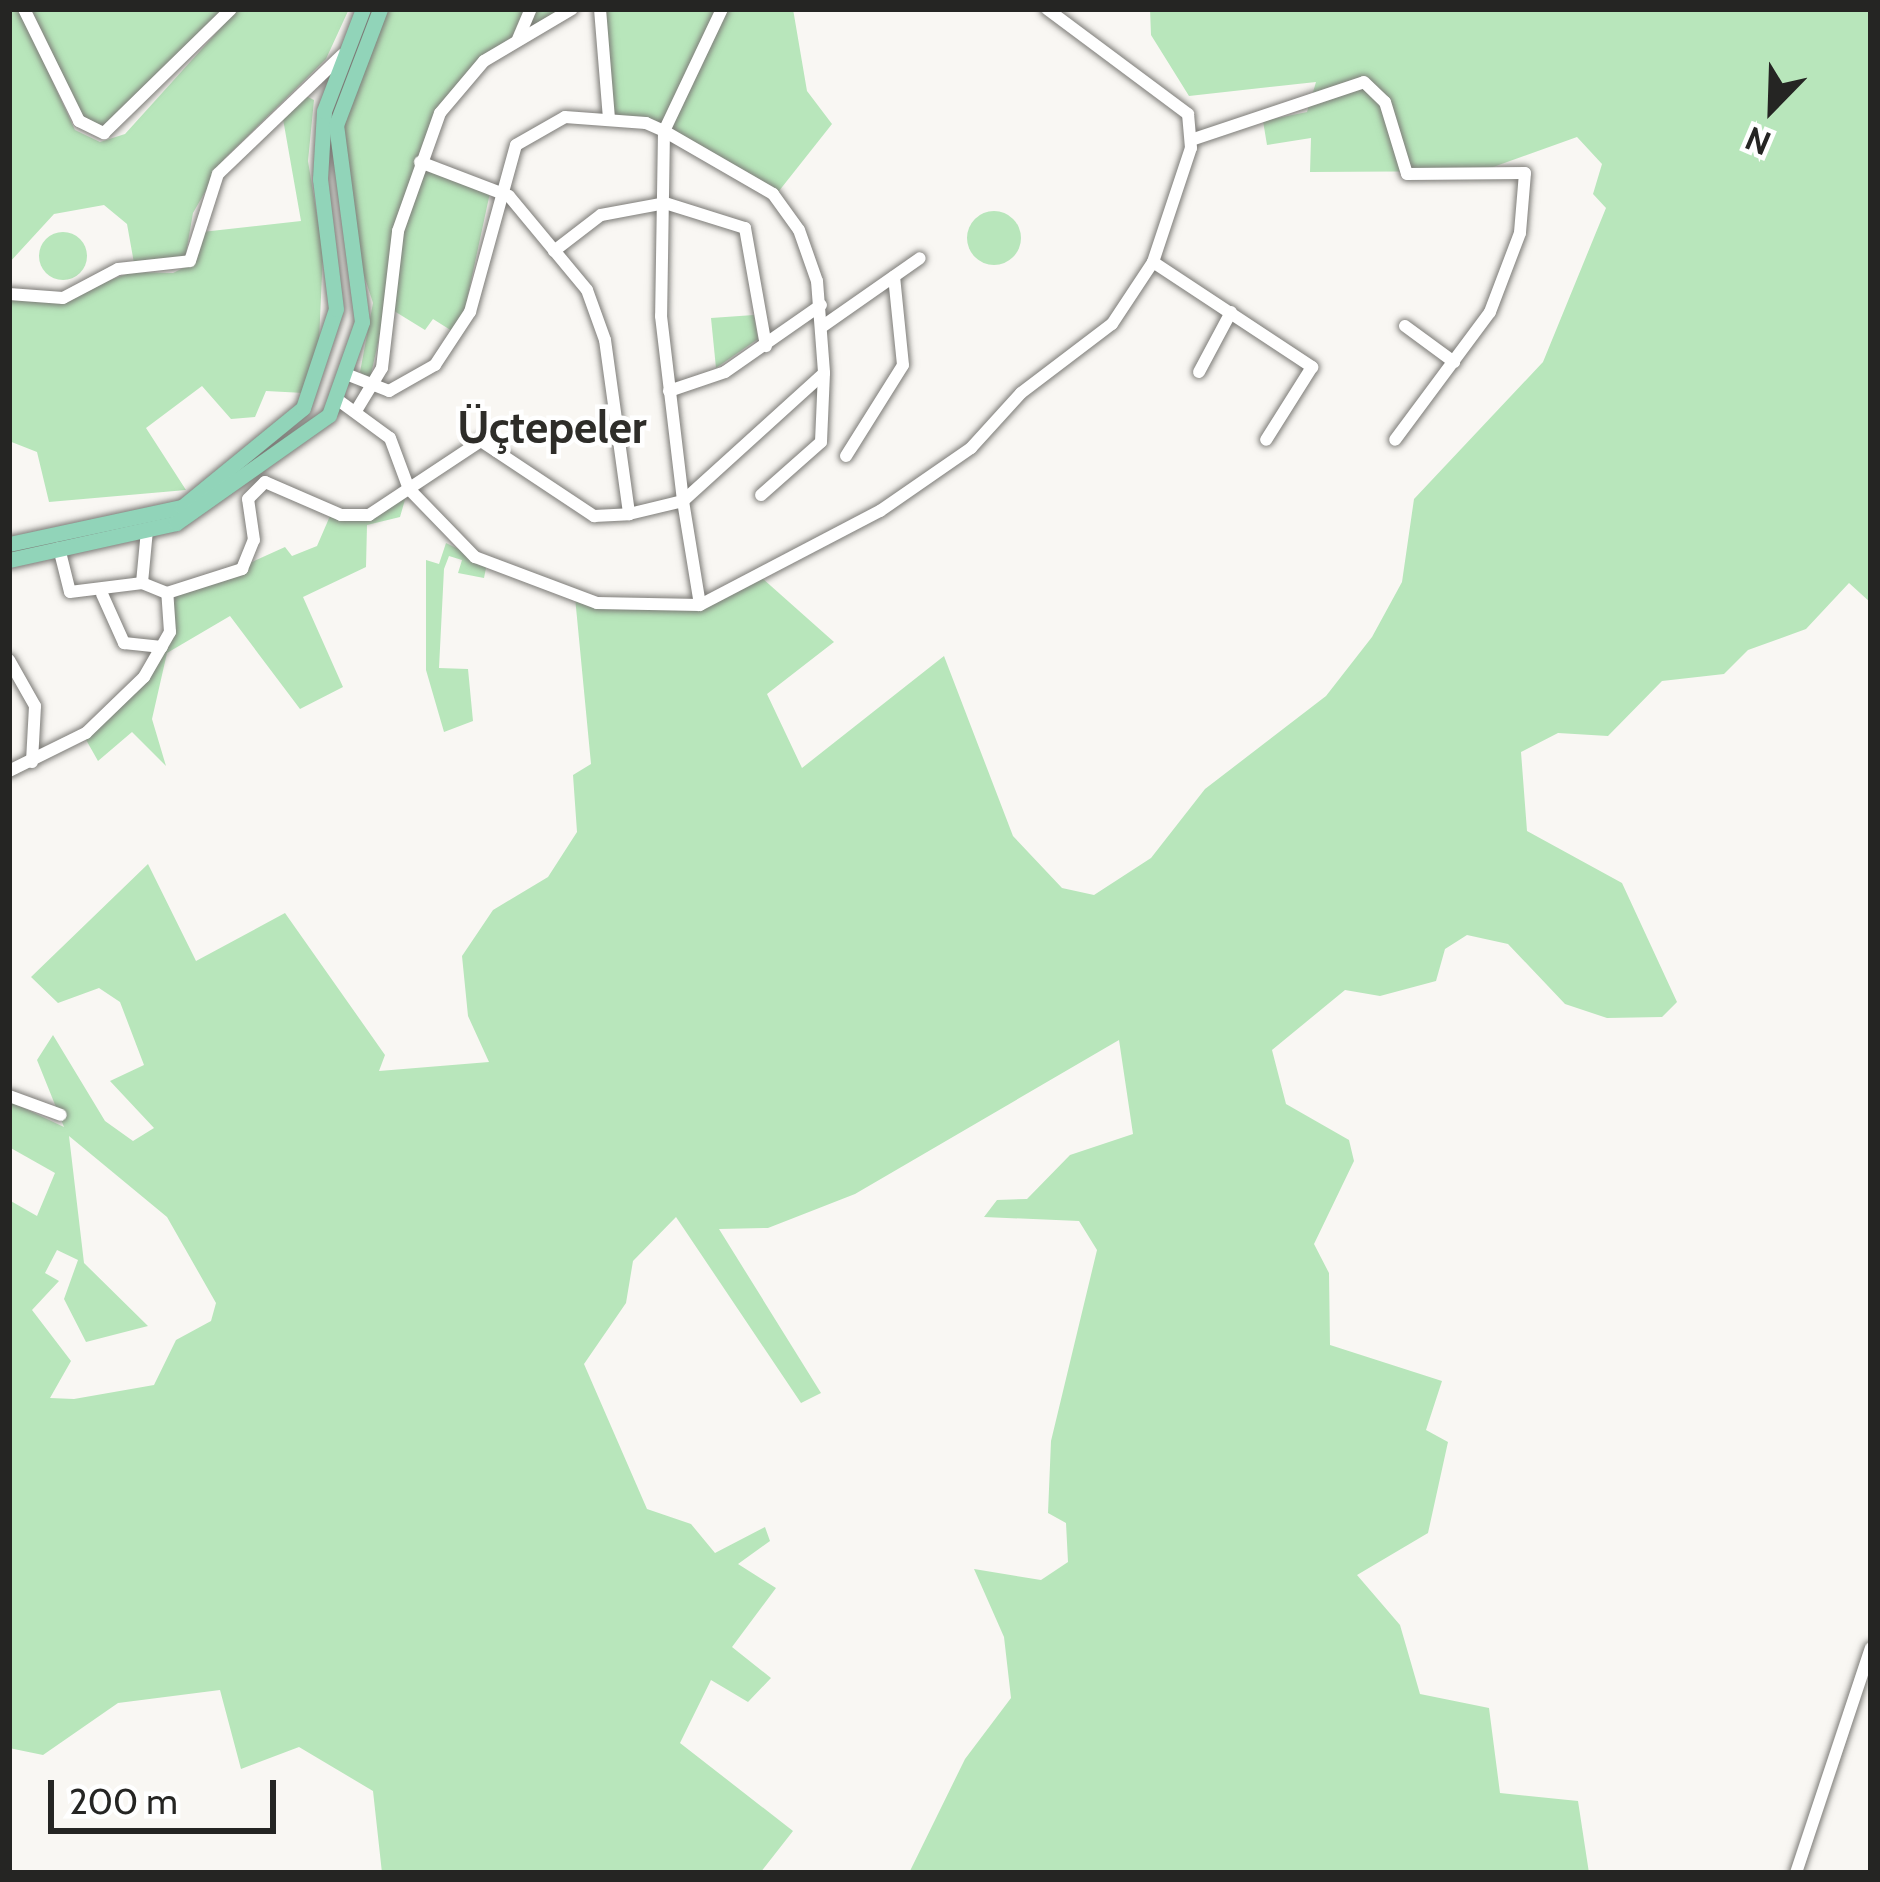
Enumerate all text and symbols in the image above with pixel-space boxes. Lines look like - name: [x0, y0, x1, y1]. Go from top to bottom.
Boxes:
- north arrow: [1712, 48, 1832, 168]
- text: N: [1739, 118, 1776, 164]
- district label: Üçtepeler: [457, 401, 647, 455]
- scale bar: [54, 1756, 282, 1830]
- text: 200 m: [69, 1779, 178, 1823]

